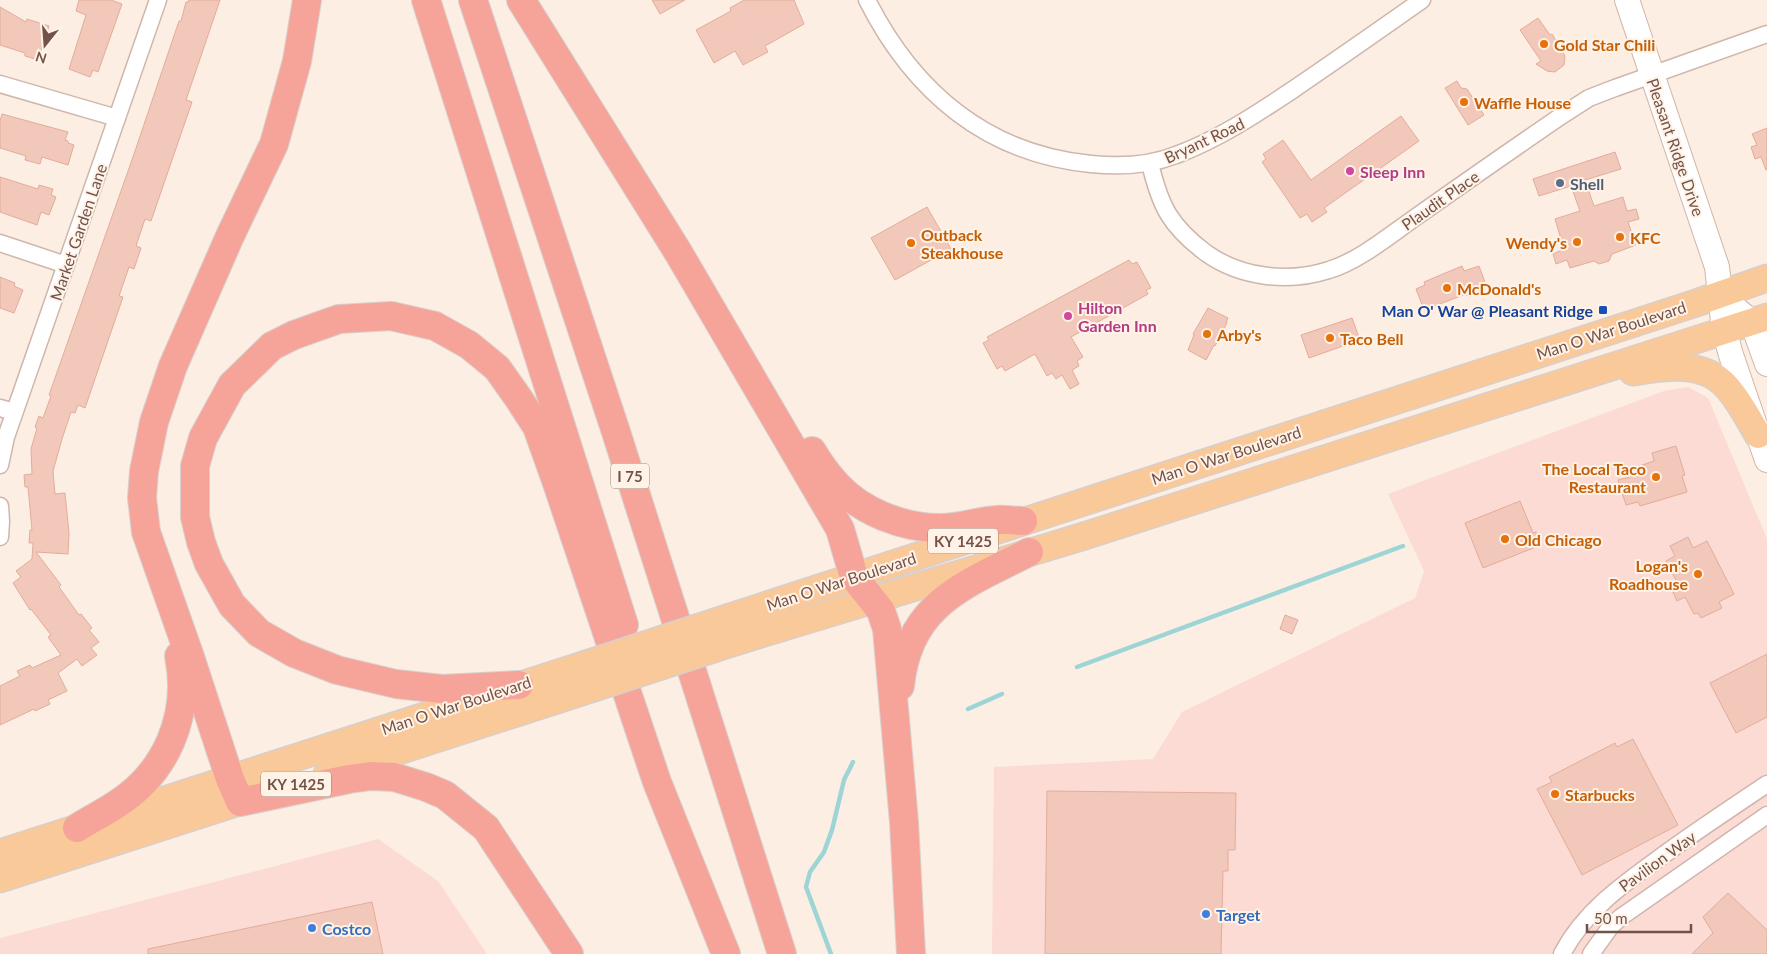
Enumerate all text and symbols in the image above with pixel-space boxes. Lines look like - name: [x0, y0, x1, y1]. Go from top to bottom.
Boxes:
- north arrow: [20, 20, 70, 70]
- place label: Gold Star Chili: [1554, 35, 1655, 54]
- marker: Gold Star Chili: [1538, 38, 1550, 50]
- text: N: [33, 48, 49, 68]
- street label: Pleasant Ridge Drive: [1643, 75, 1709, 219]
- place label: Waffle House: [1474, 93, 1572, 112]
- marker: Waffle House: [1458, 96, 1470, 108]
- street label: Bryant Road: [1161, 113, 1247, 167]
- street label: Market Garden Lane: [46, 161, 110, 303]
- place label: Sleep Inn: [1360, 162, 1425, 181]
- marker: Sleep Inn: [1344, 165, 1356, 177]
- street label: Plaudit Place: [1398, 166, 1482, 234]
- place label: Shell: [1570, 174, 1604, 193]
- marker: Shell: [1554, 177, 1566, 189]
- place label: Outback Steakhouse: [921, 225, 1004, 262]
- place label: KFC: [1630, 228, 1661, 247]
- marker: KFC: [1614, 231, 1626, 243]
- place label: Wendy's: [1506, 233, 1567, 252]
- marker: Wendy's: [1571, 236, 1583, 248]
- marker: Outback Steakhouse: [905, 237, 917, 249]
- place label: McDonald's: [1457, 279, 1541, 298]
- marker: McDonald's: [1441, 282, 1453, 294]
- street label: Man O War Boulevard: [1534, 297, 1688, 363]
- place label: Hilton Garden Inn: [1078, 298, 1157, 335]
- place label: Man O' War @ Pleasant Ridge: [1382, 301, 1593, 320]
- marker: Man O' War @ Pleasant Ridge: [1597, 304, 1609, 316]
- marker: Hilton Garden Inn: [1062, 310, 1074, 322]
- place label: Arby's: [1216, 325, 1262, 344]
- marker: Arby's: [1201, 328, 1213, 340]
- place label: Taco Bell: [1340, 329, 1404, 348]
- marker: Taco Bell: [1324, 332, 1336, 344]
- street label: Man O War Boulevard: [1149, 422, 1303, 488]
- place label: The Local Taco Restaurant: [1542, 459, 1646, 496]
- road number: I 75: [611, 464, 649, 488]
- marker: The Local Taco Restaurant: [1650, 471, 1662, 483]
- road number: KY 1425: [928, 528, 998, 554]
- place label: Old Chicago: [1515, 530, 1602, 549]
- marker: Old Chicago: [1499, 533, 1511, 545]
- street label: Man O War Boulevard: [764, 548, 918, 614]
- place label: Logan's Roadhouse: [1609, 556, 1688, 593]
- marker: Logan's Roadhouse: [1692, 568, 1704, 580]
- street label: Man O War Boulevard: [379, 672, 533, 738]
- road number: KY 1425: [261, 772, 331, 796]
- place label: Starbucks: [1565, 785, 1635, 804]
- marker: Starbucks: [1549, 788, 1561, 800]
- street label: Pavilion Way: [1615, 826, 1700, 895]
- scale bar: [1587, 902, 1691, 934]
- place label: Target: [1216, 905, 1261, 924]
- marker: Target: [1200, 908, 1212, 920]
- text: 50 m: [1594, 909, 1628, 927]
- place label: Costco: [322, 919, 371, 938]
- marker: Costco: [306, 922, 318, 934]

